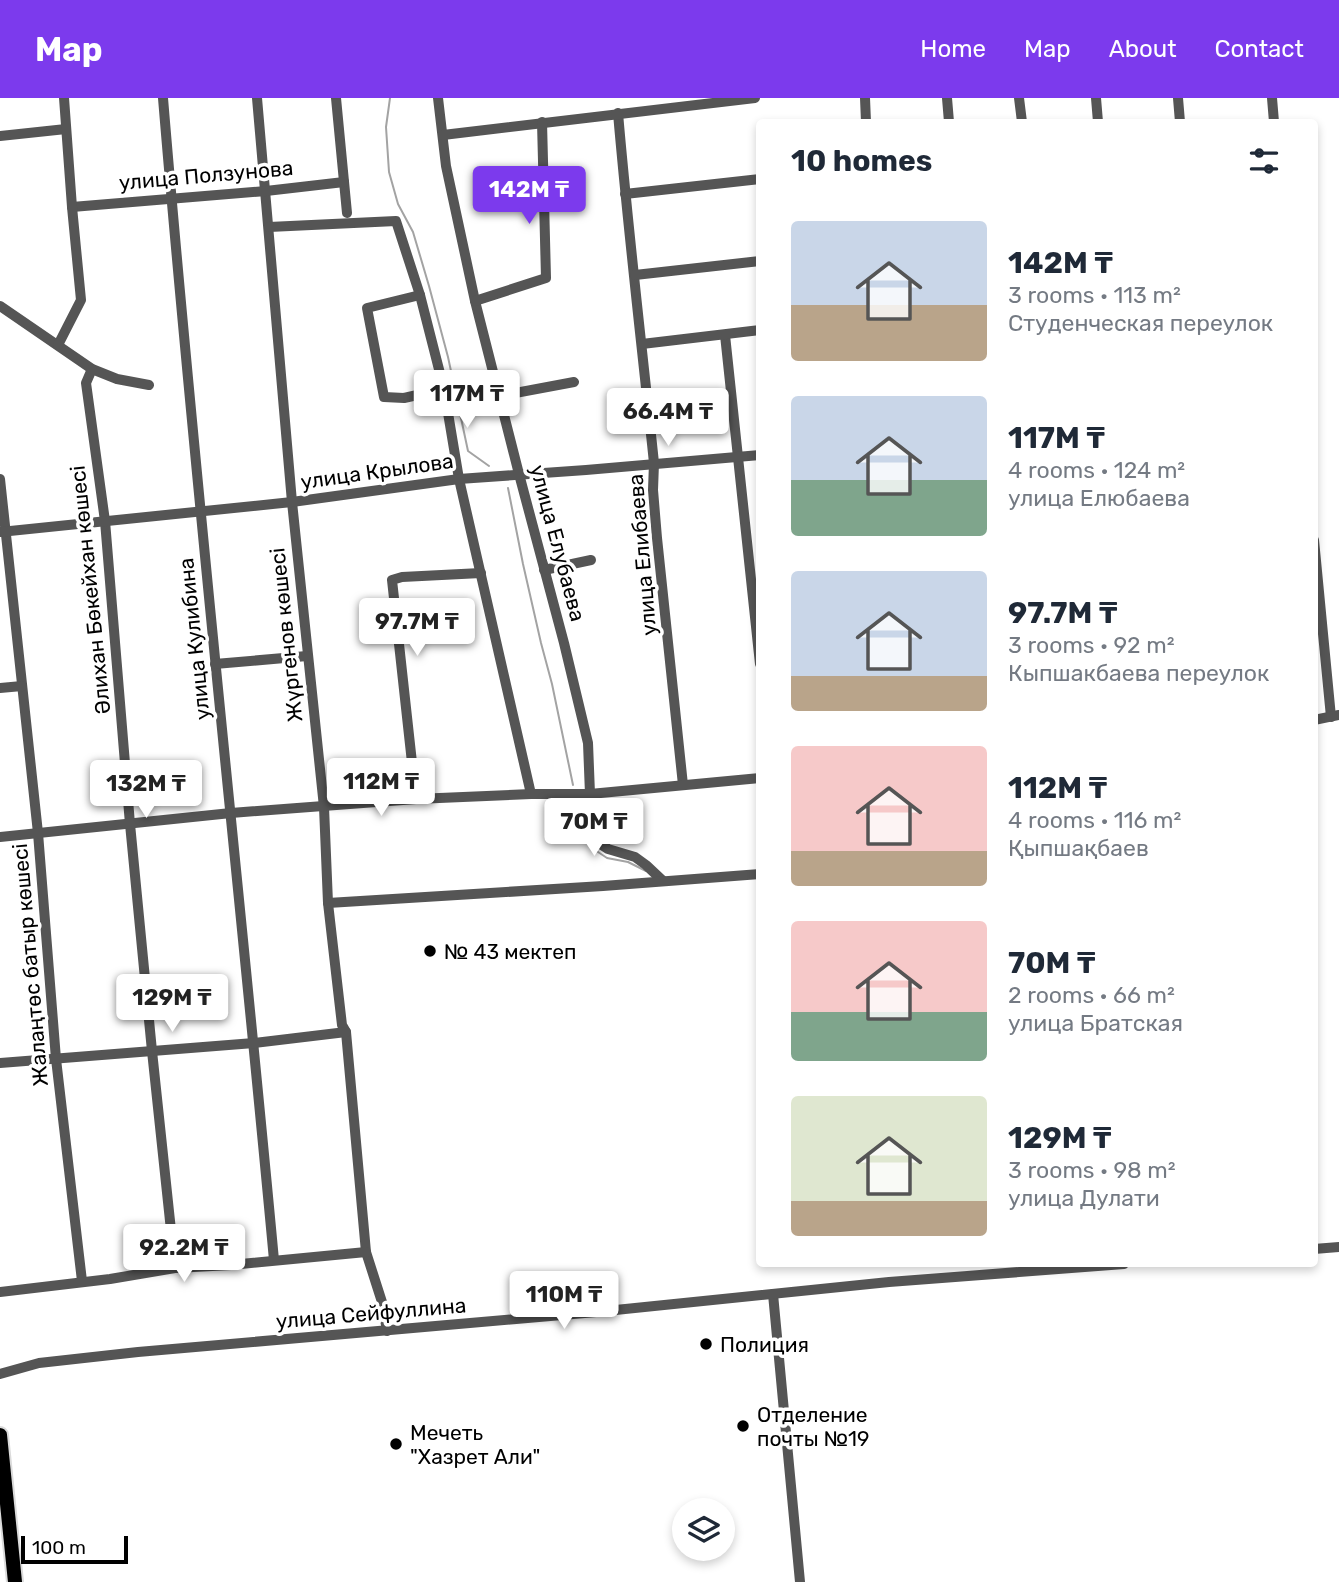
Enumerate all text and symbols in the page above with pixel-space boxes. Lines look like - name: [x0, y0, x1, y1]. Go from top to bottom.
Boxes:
- text: Map: [35, 30, 103, 69]
- text: Home: [920, 35, 986, 63]
- text: Map: [1024, 35, 1071, 63]
- text: About: [1109, 35, 1177, 63]
- text: Contact: [1215, 35, 1304, 63]
- icon: filters: [1245, 142, 1283, 180]
- text: 10 homes: [791, 143, 932, 179]
- street label: улица Ползунова: [118, 155, 294, 195]
- pin: 142M ₸: [472, 166, 586, 226]
- text: 142M ₸: [489, 175, 569, 203]
- text: 142M ₸: [1008, 245, 1113, 281]
- icon: home: [847, 249, 931, 333]
- text: 3 rooms · 113 m²: [1008, 281, 1181, 309]
- text: Студенческая переулок: [1008, 309, 1273, 337]
- pin: 117M ₸: [410, 370, 524, 430]
- text: 117M ₸: [430, 379, 504, 407]
- pin: 66.4M ₸: [603, 388, 733, 448]
- text: 66.4M ₸: [623, 397, 713, 425]
- text: 117M ₸: [1008, 420, 1105, 456]
- icon: home: [847, 424, 931, 508]
- street label: улица Крылова: [299, 448, 455, 494]
- text: 4 rooms · 124 m²: [1008, 456, 1185, 484]
- street label: улица Елубаева: [525, 462, 591, 624]
- street label: Әлихан Бөкейхан көшесі: [65, 464, 115, 716]
- street label: улица Елибаева: [622, 473, 662, 637]
- text: улица Елюбаева: [1008, 484, 1190, 512]
- street label: Жүргенов көшесі: [264, 547, 308, 723]
- street label: улица Кулибина: [173, 557, 215, 721]
- text: 97.7M ₸: [1008, 595, 1118, 631]
- pin: 97.7M ₸: [352, 598, 482, 658]
- icon: home: [847, 599, 931, 683]
- text: 97.7M ₸: [375, 607, 459, 635]
- text: 3 rooms · 92 m²: [1008, 631, 1174, 659]
- text: Кыпшакбаева переулок: [1008, 659, 1269, 687]
- pin: 112M ₸: [324, 758, 438, 818]
- pin: 132M ₸: [89, 760, 203, 820]
- text: 112M ₸: [343, 767, 419, 795]
- text: 132M ₸: [106, 769, 186, 797]
- text: 112M ₸: [1008, 770, 1107, 806]
- icon: home: [847, 774, 931, 858]
- pin: 70M ₸: [545, 798, 643, 858]
- text: 4 rooms · 116 m²: [1008, 806, 1181, 834]
- text: 70M ₸: [560, 807, 628, 835]
- text: Қыпшақбаев: [1008, 834, 1149, 862]
- street label: Жалаңтөс батыр көшесі: [7, 842, 53, 1088]
- place label: № 43 мектеп: [444, 939, 577, 964]
- marker: № 43 мектеп: [422, 943, 438, 959]
- text: 70M ₸: [1008, 945, 1096, 981]
- icon: home: [847, 949, 931, 1033]
- pin: 129M ₸: [115, 974, 229, 1034]
- text: 2 rooms · 66 m²: [1008, 981, 1175, 1009]
- text: 129M ₸: [132, 983, 212, 1011]
- text: улица Братская: [1008, 1009, 1183, 1037]
- text: 129M ₸: [1008, 1120, 1112, 1156]
- icon: home: [847, 1124, 931, 1208]
- text: 3 rooms · 98 m²: [1008, 1156, 1176, 1184]
- text: улица Дулати: [1008, 1184, 1160, 1212]
- pin: 92.2M ₸: [119, 1224, 249, 1284]
- text: 92.2M ₸: [139, 1233, 229, 1261]
- pin: 110M ₸: [507, 1272, 621, 1331]
- text: 110M ₸: [526, 1280, 602, 1308]
- street label: улица Сейфуллина: [275, 1292, 467, 1334]
- place label: Полиция: [720, 1332, 809, 1357]
- marker: Полиция: [698, 1336, 714, 1352]
- place label: Отделение почты №19: [757, 1402, 870, 1451]
- marker: Отделение почты №19: [735, 1418, 751, 1434]
- place label: Мечеть "Хазрет Али": [410, 1420, 540, 1469]
- marker: Мечеть "Хазрет Али": [388, 1436, 404, 1452]
- map controls: [672, 1498, 735, 1561]
- button: layers: [672, 1498, 735, 1561]
- scale bar: [21, 1533, 128, 1565]
- text: 100 m: [32, 1536, 86, 1559]

